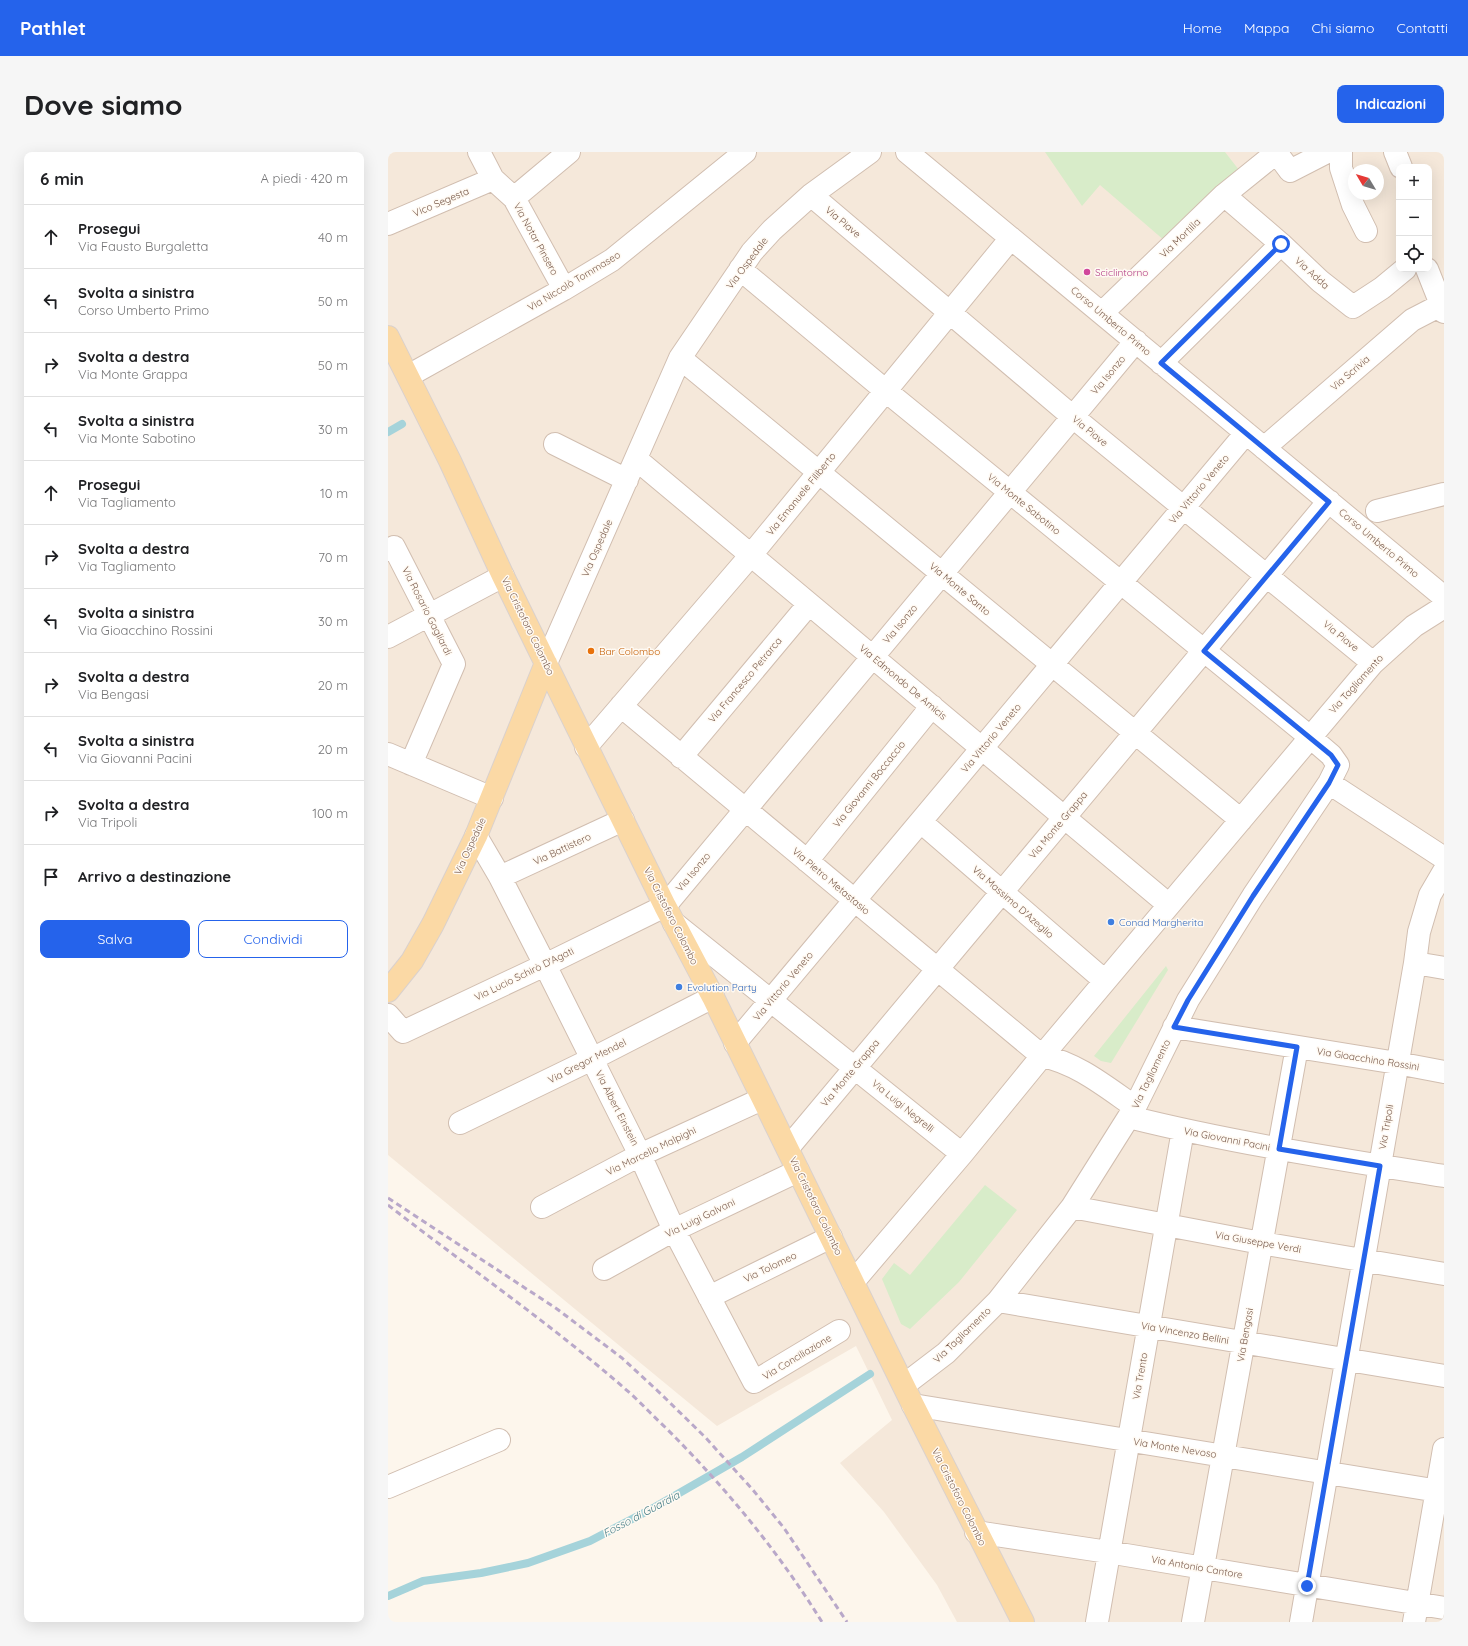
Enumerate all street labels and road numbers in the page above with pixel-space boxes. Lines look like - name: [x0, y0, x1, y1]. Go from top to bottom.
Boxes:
- street label: Vico Segesta: [411, 184, 471, 220]
- street label: Via Notar Pinsero: [511, 201, 561, 277]
- street label: Via Piave: [823, 203, 864, 241]
- street label: Via Mortilla: [1157, 215, 1203, 261]
- street label: Via Ospedale: [723, 234, 771, 292]
- street label: Via Niccolò Tommaseo: [525, 248, 623, 314]
- street label: Via Adda: [1292, 254, 1332, 292]
- street label: Corso Umberto Primo: [1068, 284, 1154, 358]
- street label: Via Scrivia: [1328, 352, 1372, 394]
- street label: Via Isonzo: [1088, 353, 1128, 397]
- street label: Via Piave: [1069, 413, 1111, 450]
- street label: Via Emanuele Filiberto: [763, 450, 839, 538]
- street label: Via Vittorio Veneto: [1166, 452, 1232, 526]
- street label: Via Monte Sabotino: [985, 470, 1063, 538]
- street label: Corso Umberto Primo: [1336, 506, 1422, 580]
- street label: Via Ospedale: [579, 517, 616, 579]
- street label: Via Monte Santo: [927, 560, 993, 618]
- street label: Via Rosario Gagliardi: [399, 565, 455, 657]
- street label: Via Cristoforo Colombo: [499, 575, 557, 677]
- street label: Via Isonzo: [880, 602, 920, 646]
- street label: Via Piave: [1320, 618, 1362, 655]
- street label: Via Francesco Petrarca: [705, 635, 785, 725]
- street label: Via Edmondo De Amicis: [857, 642, 950, 723]
- street label: Via Tagliamento: [1326, 652, 1386, 716]
- street label: Via Vittorio Veneto: [958, 701, 1024, 775]
- street label: Via Giovanni Boccaccio: [830, 738, 908, 830]
- street label: Via Monte Grappa: [1026, 789, 1090, 861]
- street label: Via Ospedale: [451, 815, 489, 877]
- street label: Via Battistero: [531, 830, 593, 868]
- street label: Via Pietro Metastasio: [789, 845, 873, 917]
- street label: Via Isonzo: [673, 850, 713, 894]
- street label: Via Massimo D'Azeglio: [970, 863, 1056, 941]
- street label: Via Cristoforo Colombo: [641, 865, 701, 967]
- street label: Via Lucio Schirò D'Agati: [472, 944, 576, 1004]
- street label: Via Vittorio Veneto: [750, 949, 816, 1023]
- street label: Via Gregor Mendel: [546, 1036, 628, 1086]
- street label: Via Monte Grappa: [818, 1037, 882, 1109]
- street label: Via Tagliamento: [1129, 1037, 1173, 1111]
- street label: Via Gioacchino Rossini: [1316, 1044, 1420, 1074]
- street label: Via Albert Einstein: [592, 1068, 642, 1148]
- street label: Via Luigi Negrelli: [869, 1077, 937, 1135]
- street label: Via Tripoli: [1376, 1103, 1396, 1151]
- street label: Via Marcello Malpighi: [604, 1124, 698, 1178]
- street label: Via Giovanni Pacini: [1183, 1124, 1271, 1154]
- street label: Via Cristoforo Colombo: [787, 1155, 845, 1257]
- street label: Via Luigi Galvani: [663, 1195, 737, 1241]
- street label: Via Giuseppe Verdi: [1214, 1228, 1302, 1256]
- street label: Via Tolomeo: [741, 1249, 799, 1285]
- street label: Via Tagliamento: [930, 1304, 994, 1366]
- street label: Via Bengasi: [1234, 1307, 1256, 1363]
- street label: Via Vincenzo Bellini: [1140, 1319, 1230, 1347]
- street label: Via Conciliazione: [760, 1331, 834, 1383]
- street label: Via Trento: [1129, 1351, 1151, 1401]
- street label: Via Monte Nevoso: [1132, 1435, 1218, 1461]
- street label: Via Cristoforo Colombo: [929, 1446, 989, 1548]
- street label: Via Antonio Cantore: [1150, 1553, 1244, 1582]

